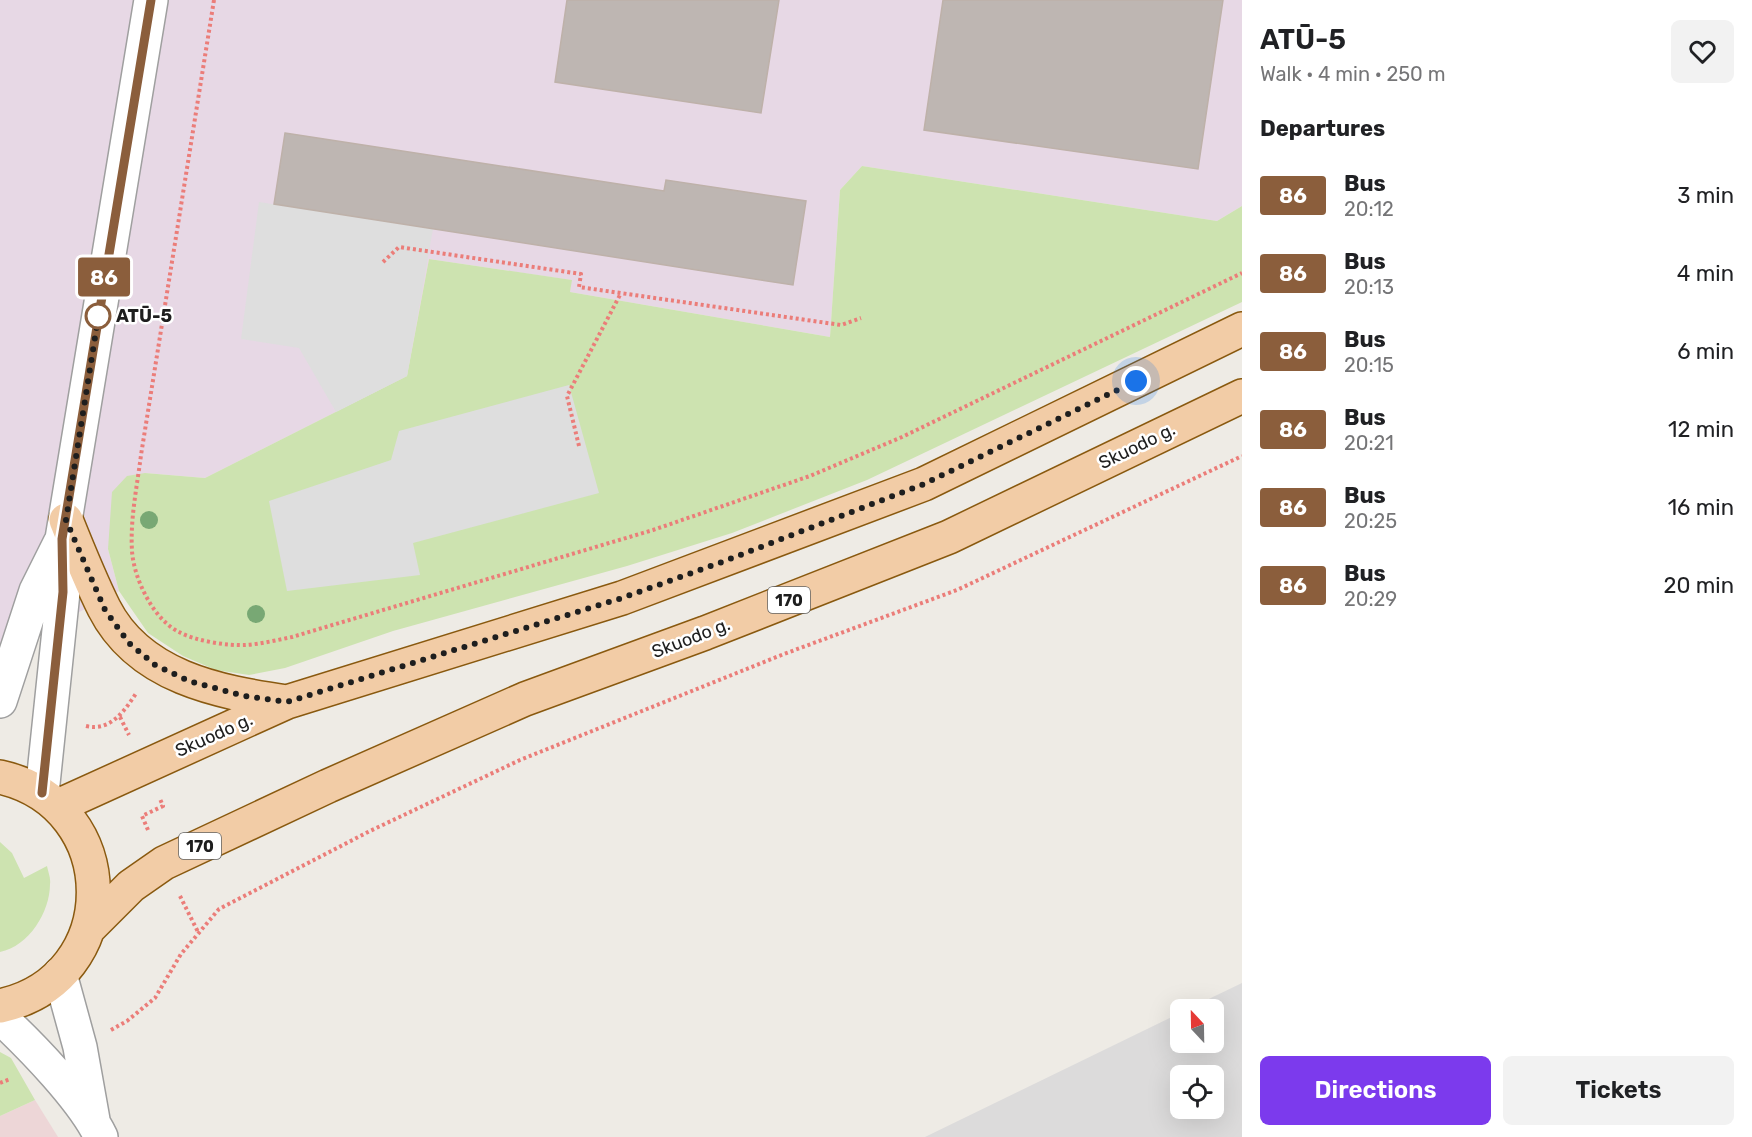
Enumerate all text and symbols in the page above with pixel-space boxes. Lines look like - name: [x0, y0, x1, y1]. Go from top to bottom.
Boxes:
- button: heart: [1671, 20, 1734, 83]
- text: ATŪ-5: [1260, 23, 1346, 56]
- text: Walk · 4 min · 250 m: [1260, 62, 1445, 86]
- text: Departures: [1260, 115, 1385, 142]
- text: Bus: [1344, 170, 1386, 197]
- text: 3 min: [1677, 182, 1734, 209]
- text: 86: [1279, 183, 1307, 208]
- text: 20:12: [1344, 197, 1394, 221]
- text: Bus: [1344, 248, 1386, 275]
- line badge: 86: [77, 258, 131, 296]
- text: 4 min: [1677, 260, 1734, 287]
- text: 86: [1279, 261, 1307, 286]
- text: 86: [90, 265, 118, 290]
- text: 20:13: [1344, 275, 1394, 299]
- marker: ATŪ-5: [85, 303, 111, 329]
- place label: ATŪ-5: [116, 305, 172, 327]
- text: Bus: [1344, 326, 1386, 353]
- text: 6 min: [1677, 338, 1734, 365]
- text: 86: [1279, 339, 1307, 364]
- text: 20:15: [1344, 353, 1394, 377]
- your location: [1121, 366, 1151, 396]
- text: Bus: [1344, 404, 1386, 431]
- text: 12 min: [1668, 416, 1734, 443]
- text: 86: [1279, 417, 1307, 442]
- street label: Skuodo g.: [1095, 418, 1179, 474]
- text: 20:21: [1344, 431, 1394, 455]
- text: Bus: [1344, 482, 1386, 509]
- text: 16 min: [1668, 494, 1734, 521]
- text: 86: [1279, 495, 1307, 520]
- text: 20:25: [1344, 509, 1397, 533]
- text: Bus: [1344, 560, 1386, 587]
- text: 20 min: [1664, 572, 1734, 599]
- text: 86: [1279, 573, 1307, 598]
- road number: 170: [768, 587, 810, 613]
- text: 20:29: [1344, 587, 1397, 611]
- street label: Skuodo g.: [649, 613, 733, 663]
- street label: Skuodo g.: [172, 708, 256, 762]
- road number: 170: [179, 833, 221, 859]
- north arrow: [1170, 999, 1224, 1053]
- map controls: [1170, 999, 1224, 1119]
- button: Directions: [1260, 1056, 1491, 1125]
- button: Tickets: [1503, 1056, 1734, 1125]
- button: locate: [1170, 1065, 1224, 1119]

